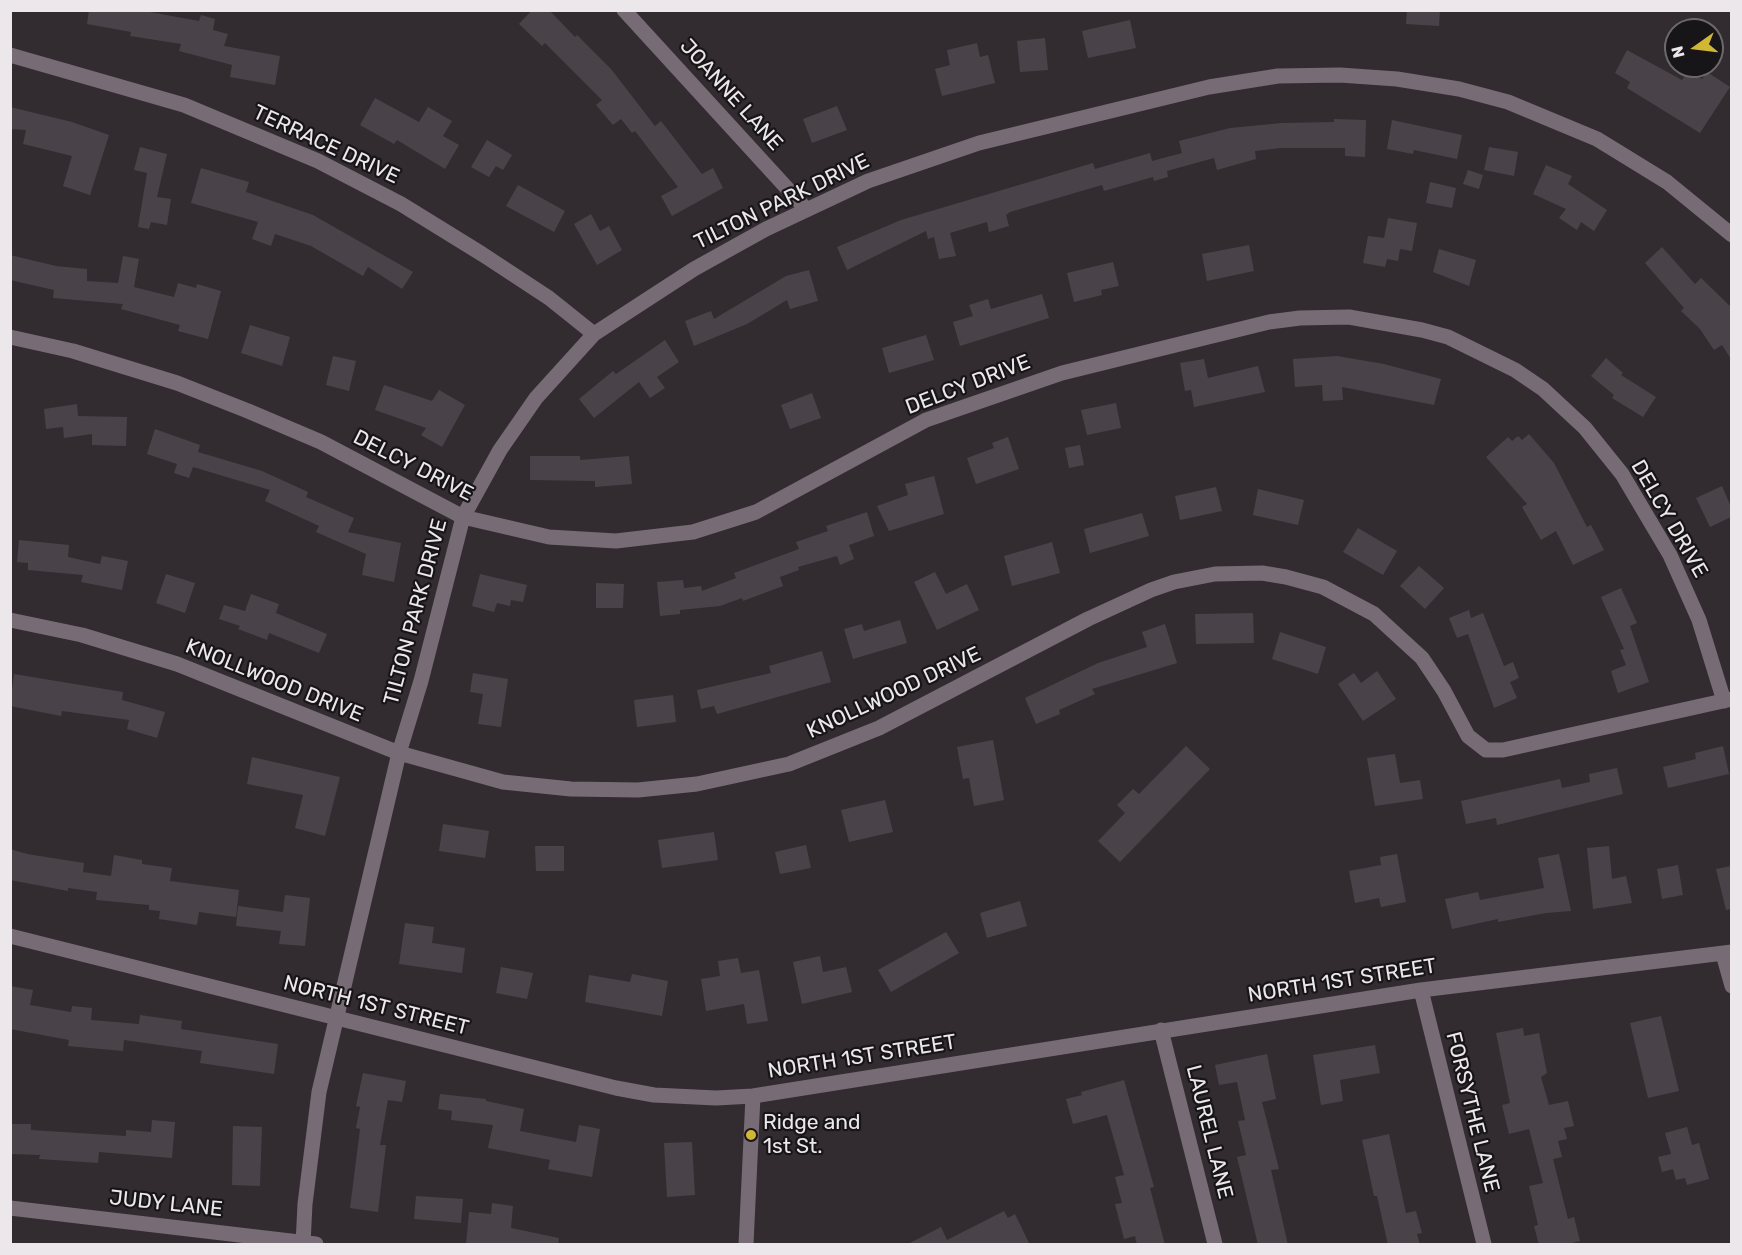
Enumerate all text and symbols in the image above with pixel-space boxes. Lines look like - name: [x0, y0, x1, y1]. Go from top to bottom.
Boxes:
- north arrow: [1664, 18, 1724, 78]
- street label: JOANNE LANE: [674, 34, 788, 156]
- text: N: [1667, 44, 1689, 60]
- street label: TERRACE DRIVE: [249, 100, 403, 190]
- street label: TILTON PARK DRIVE: [690, 149, 874, 255]
- street label: DELCY DRIVE: [902, 350, 1034, 420]
- street label: DELCY DRIVE: [349, 425, 477, 507]
- street label: DELCY DRIVE: [1625, 456, 1713, 582]
- street label: TILTON PARK DRIVE: [379, 516, 453, 708]
- street label: KNOLLWOOD DRIVE: [182, 634, 366, 728]
- street label: KNOLLWOOD DRIVE: [803, 642, 985, 744]
- street label: NORTH 1ST STREET: [1246, 954, 1438, 1008]
- street label: NORTH 1ST STREET: [281, 971, 471, 1041]
- street label: FORSYTHE LANE: [1440, 1029, 1504, 1195]
- street label: NORTH 1ST STREET: [766, 1030, 958, 1084]
- street label: LAUREL LANE: [1180, 1062, 1238, 1202]
- place label: Ridge and 1st St.: [763, 1110, 861, 1160]
- marker: Ridge and 1st St.: [744, 1128, 758, 1142]
- street label: JUDY LANE: [108, 1186, 224, 1222]

